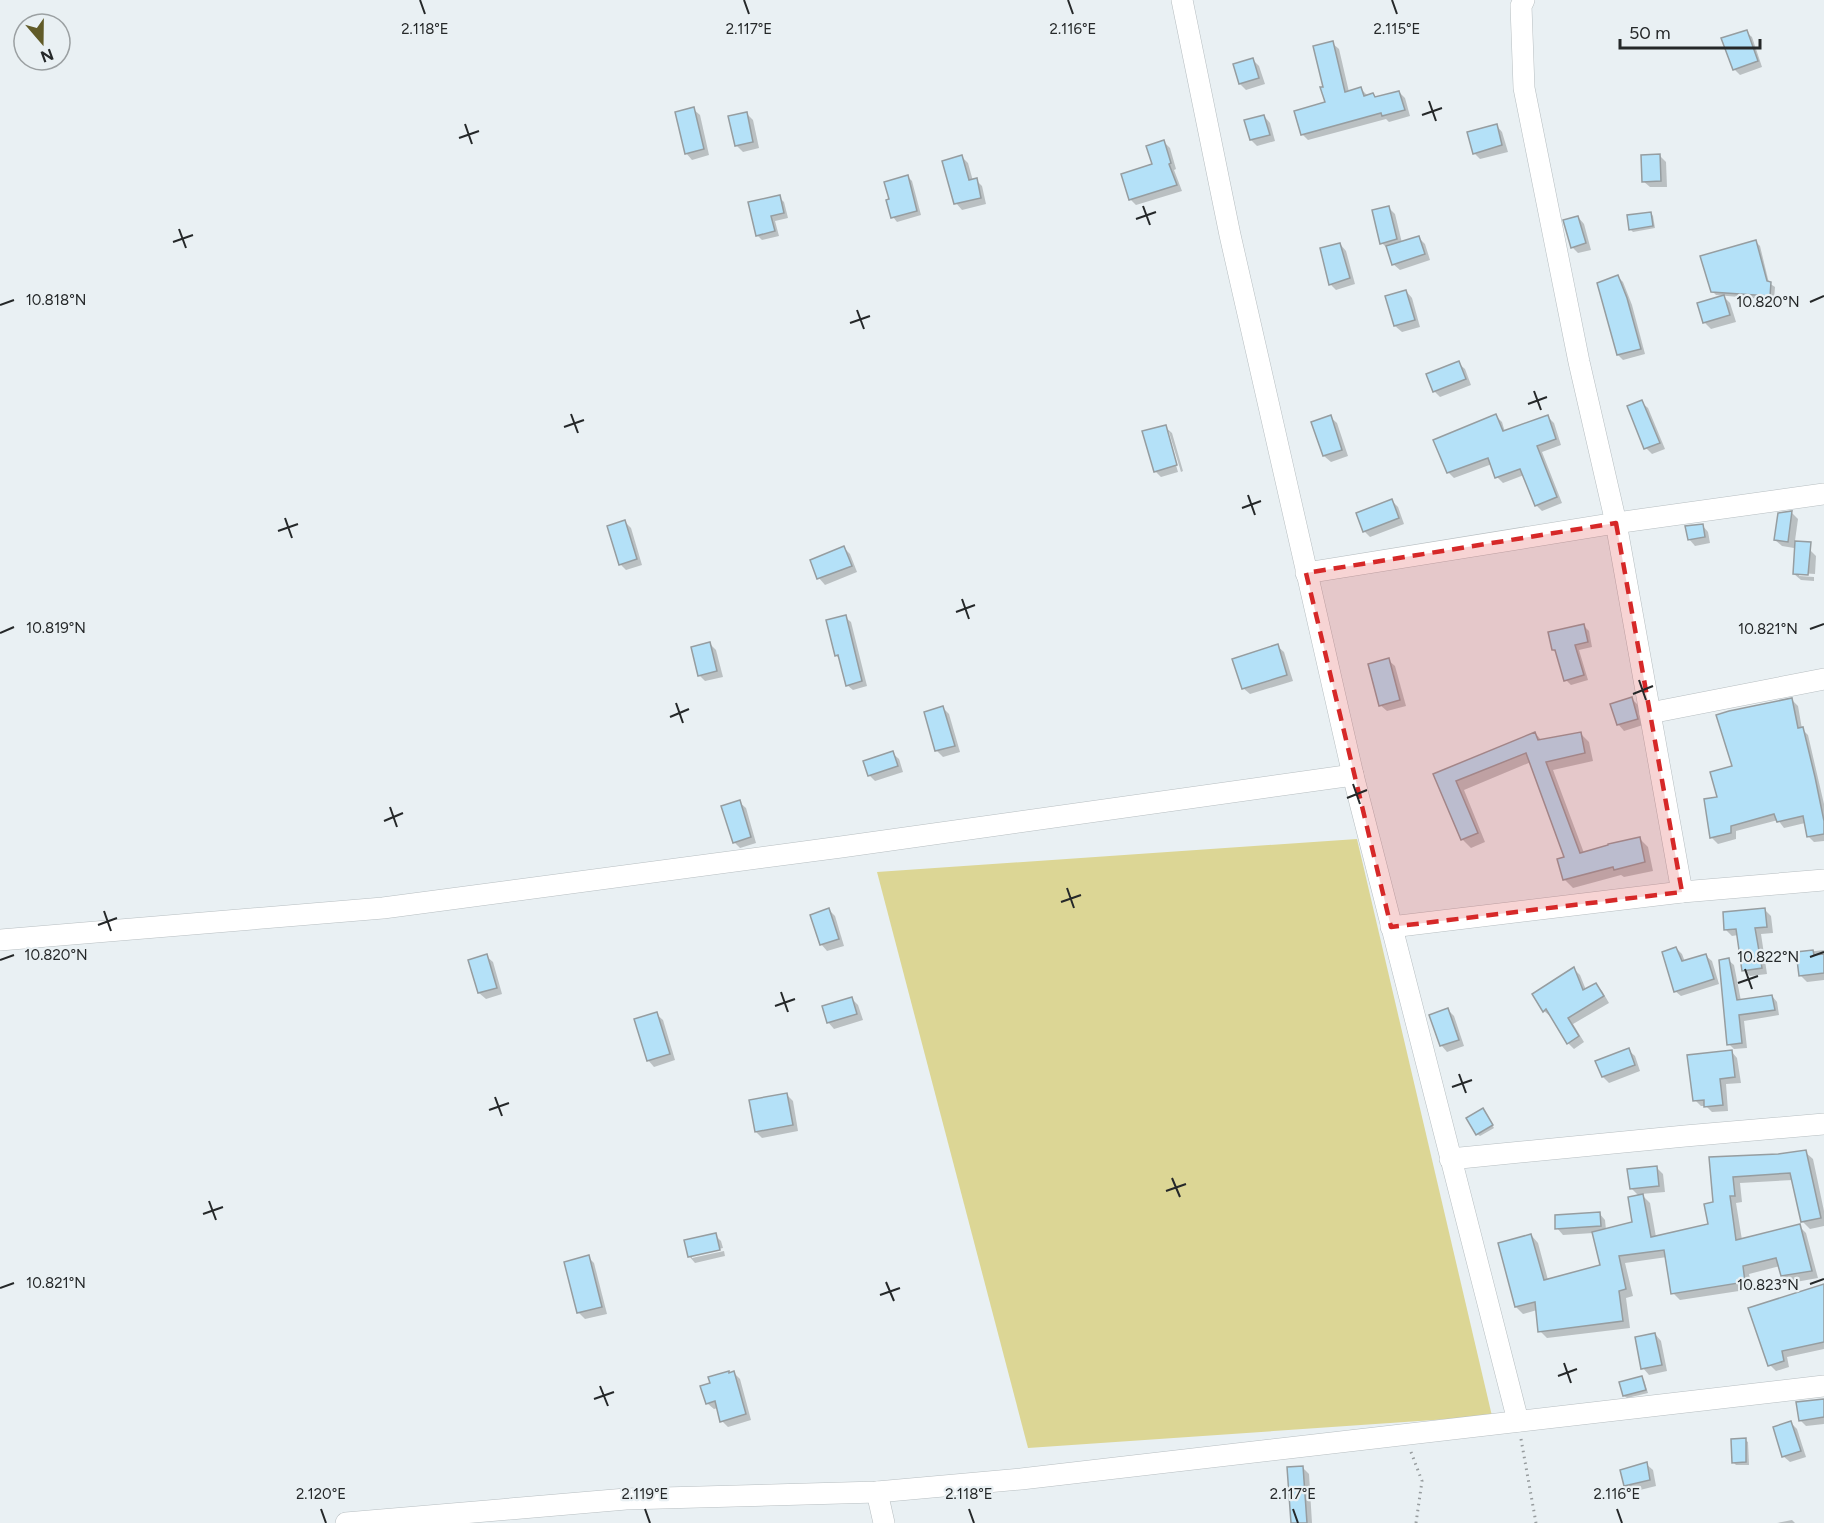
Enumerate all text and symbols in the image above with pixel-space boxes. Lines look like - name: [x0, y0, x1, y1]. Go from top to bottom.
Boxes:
- north arrow: [12, 12, 72, 72]
- scale bar: [1620, 12, 1760, 50]
- text: 2.118°E: [401, 20, 449, 38]
- text: 2.117°E: [726, 20, 772, 38]
- text: 2.116°E: [1050, 20, 1096, 38]
- text: 2.115°E: [1374, 20, 1420, 38]
- text: 50 m: [1629, 22, 1671, 44]
- text: N: [38, 45, 56, 67]
- text: 10.818°N: [26, 291, 86, 309]
- text: 10.820°N: [1736, 293, 1800, 311]
- text: 10.819°N: [26, 619, 86, 637]
- text: 10.821°N: [1738, 620, 1798, 638]
- text: 10.820°N: [24, 946, 88, 964]
- text: 10.822°N: [1737, 948, 1799, 966]
- text: 10.821°N: [26, 1274, 86, 1292]
- text: 10.823°N: [1737, 1276, 1799, 1294]
- text: 2.120°E: [296, 1485, 346, 1503]
- text: 2.119°E: [622, 1485, 668, 1503]
- text: 2.118°E: [945, 1485, 993, 1503]
- text: 2.117°E: [1270, 1485, 1316, 1503]
- text: 2.116°E: [1594, 1485, 1640, 1503]

